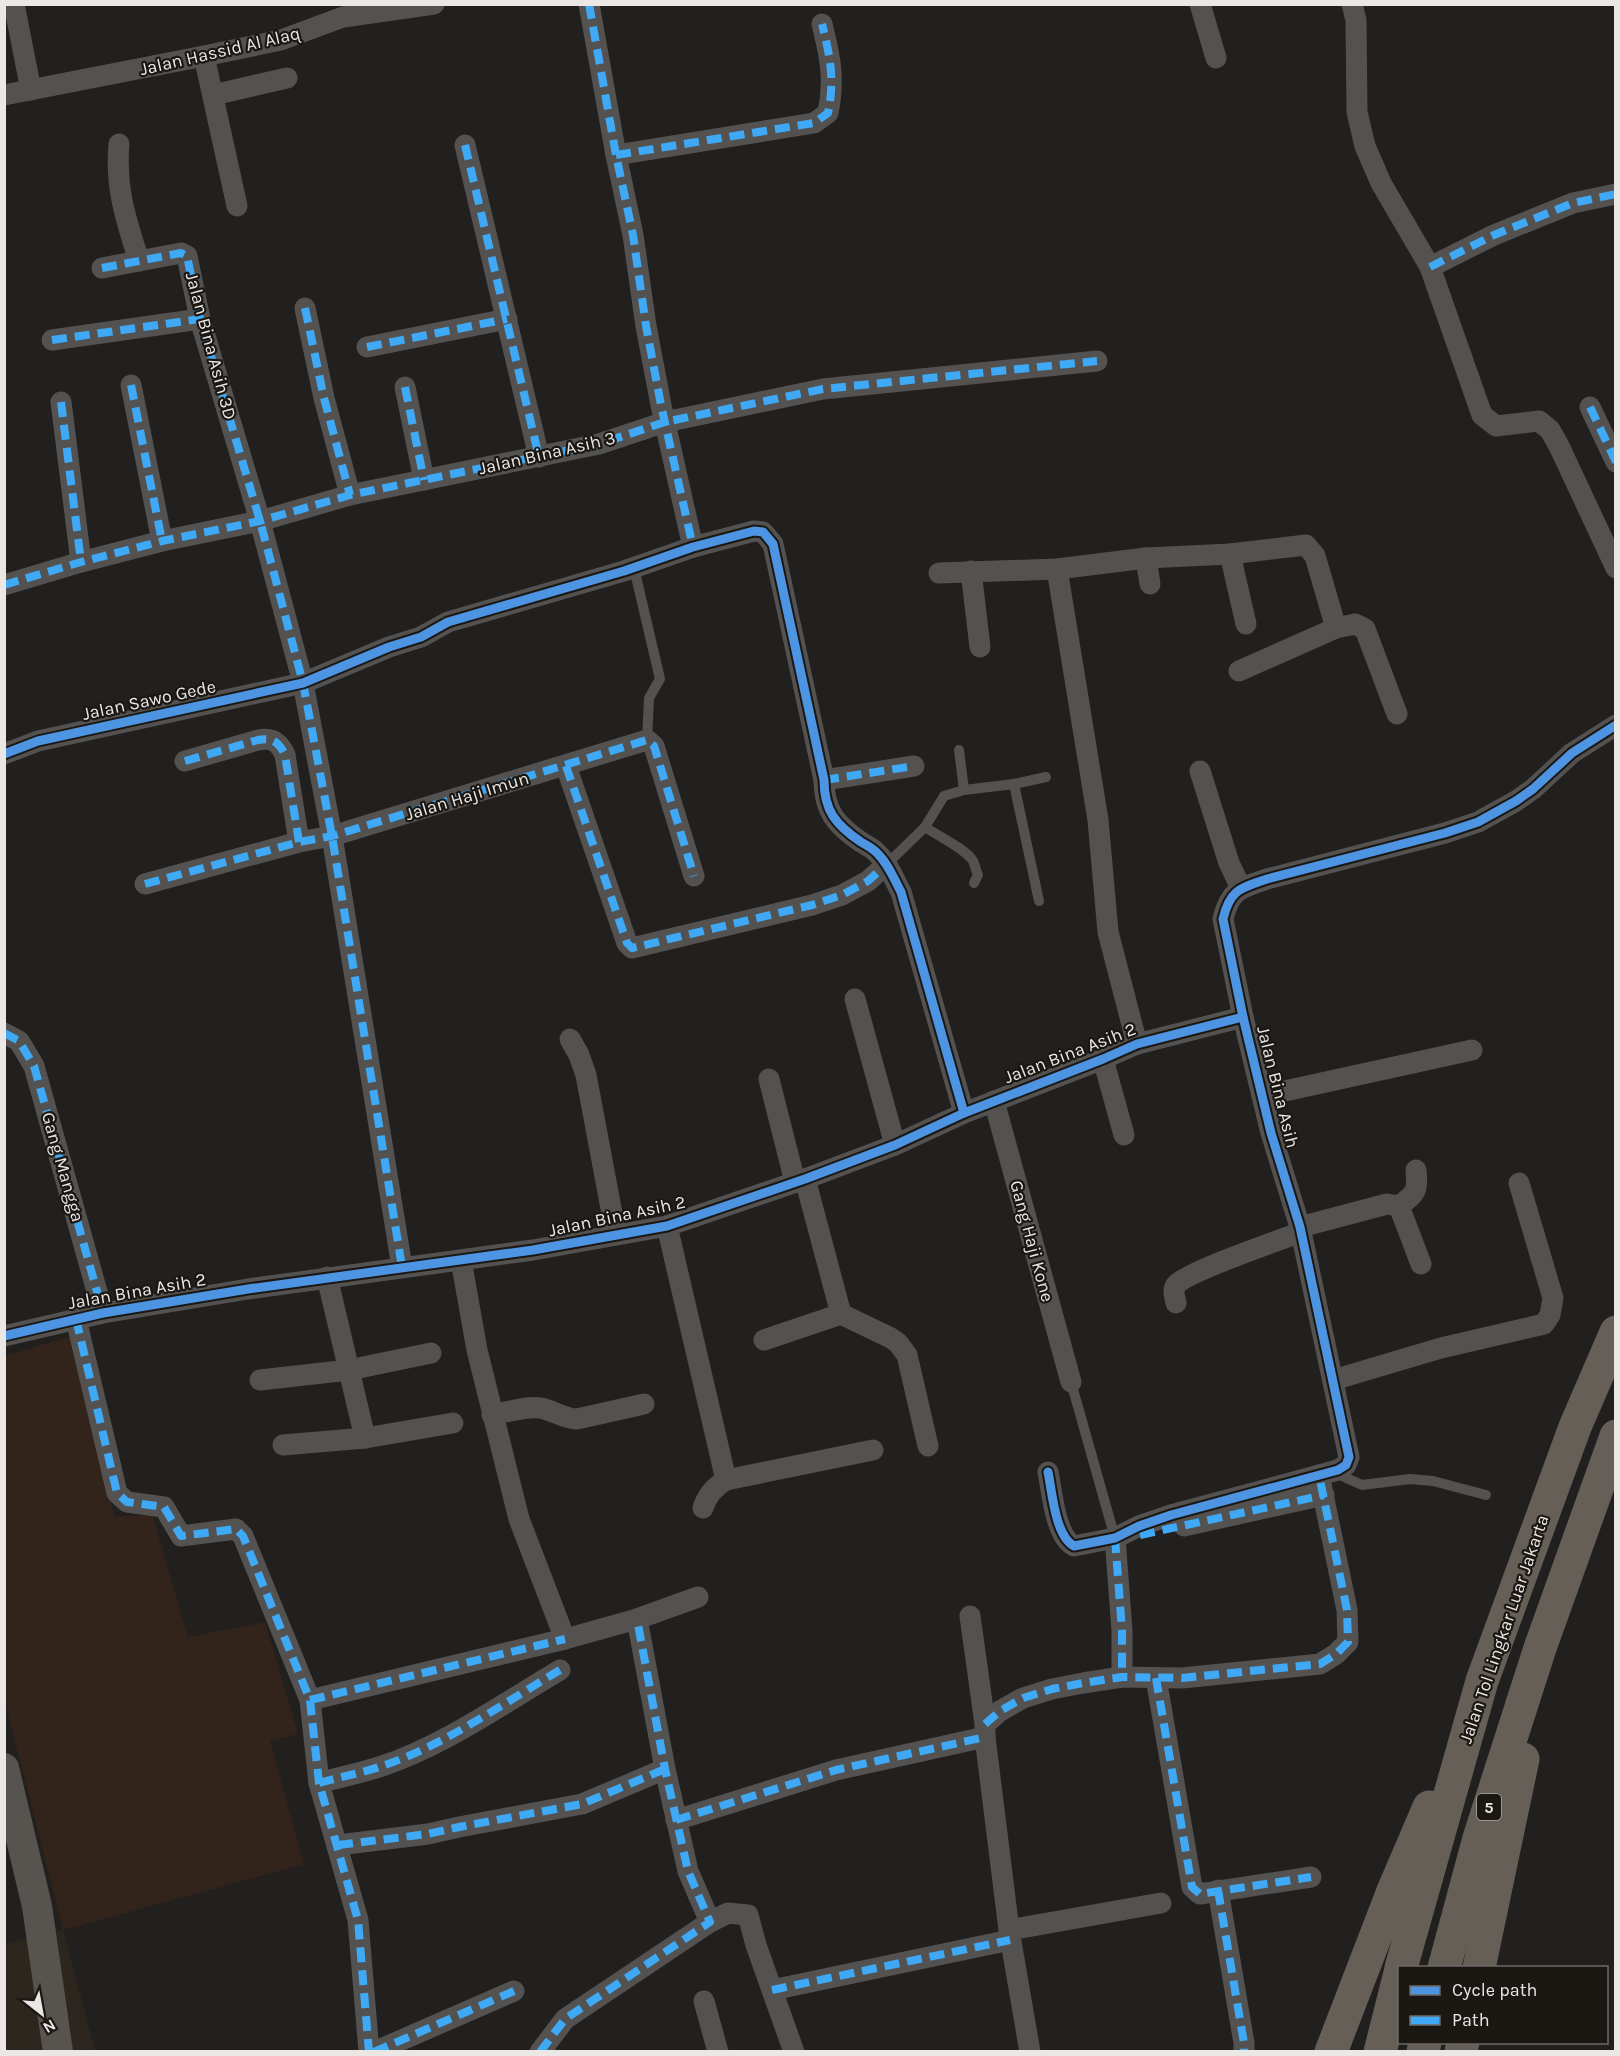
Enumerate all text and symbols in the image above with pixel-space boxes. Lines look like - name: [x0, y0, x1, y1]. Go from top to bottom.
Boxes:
- street label: Jalan Hassid Al Alaq: [138, 22, 302, 80]
- street label: Jalan Bina Asih 3D: [181, 270, 241, 422]
- street label: Jalan Bina Asih 3: [476, 427, 618, 479]
- street label: Jalan Sawo Gede: [80, 675, 218, 725]
- street label: Jalan Haji Imun: [403, 767, 531, 825]
- street label: Jalan Bina Asih 2: [1001, 1018, 1139, 1088]
- street label: Jalan Bina Asih: [1252, 1024, 1304, 1150]
- street label: Gang Mangga: [37, 1110, 89, 1224]
- street label: Gang Haji Kone: [1005, 1178, 1059, 1304]
- street label: Jalan Bina Asih 2: [546, 1191, 688, 1241]
- street label: Jalan Bina Asih 2: [66, 1268, 208, 1314]
- street label: Jalan Tol Lingkar Luar Jakarta: [1455, 1512, 1553, 1746]
- road number: 5: [1477, 1794, 1501, 1820]
- legend: [1398, 1966, 1608, 2044]
- text: Cycle path: [1452, 1979, 1537, 2001]
- north arrow: [12, 1984, 72, 2044]
- text: Path: [1452, 2009, 1490, 2031]
- text: N: [40, 2015, 59, 2038]

